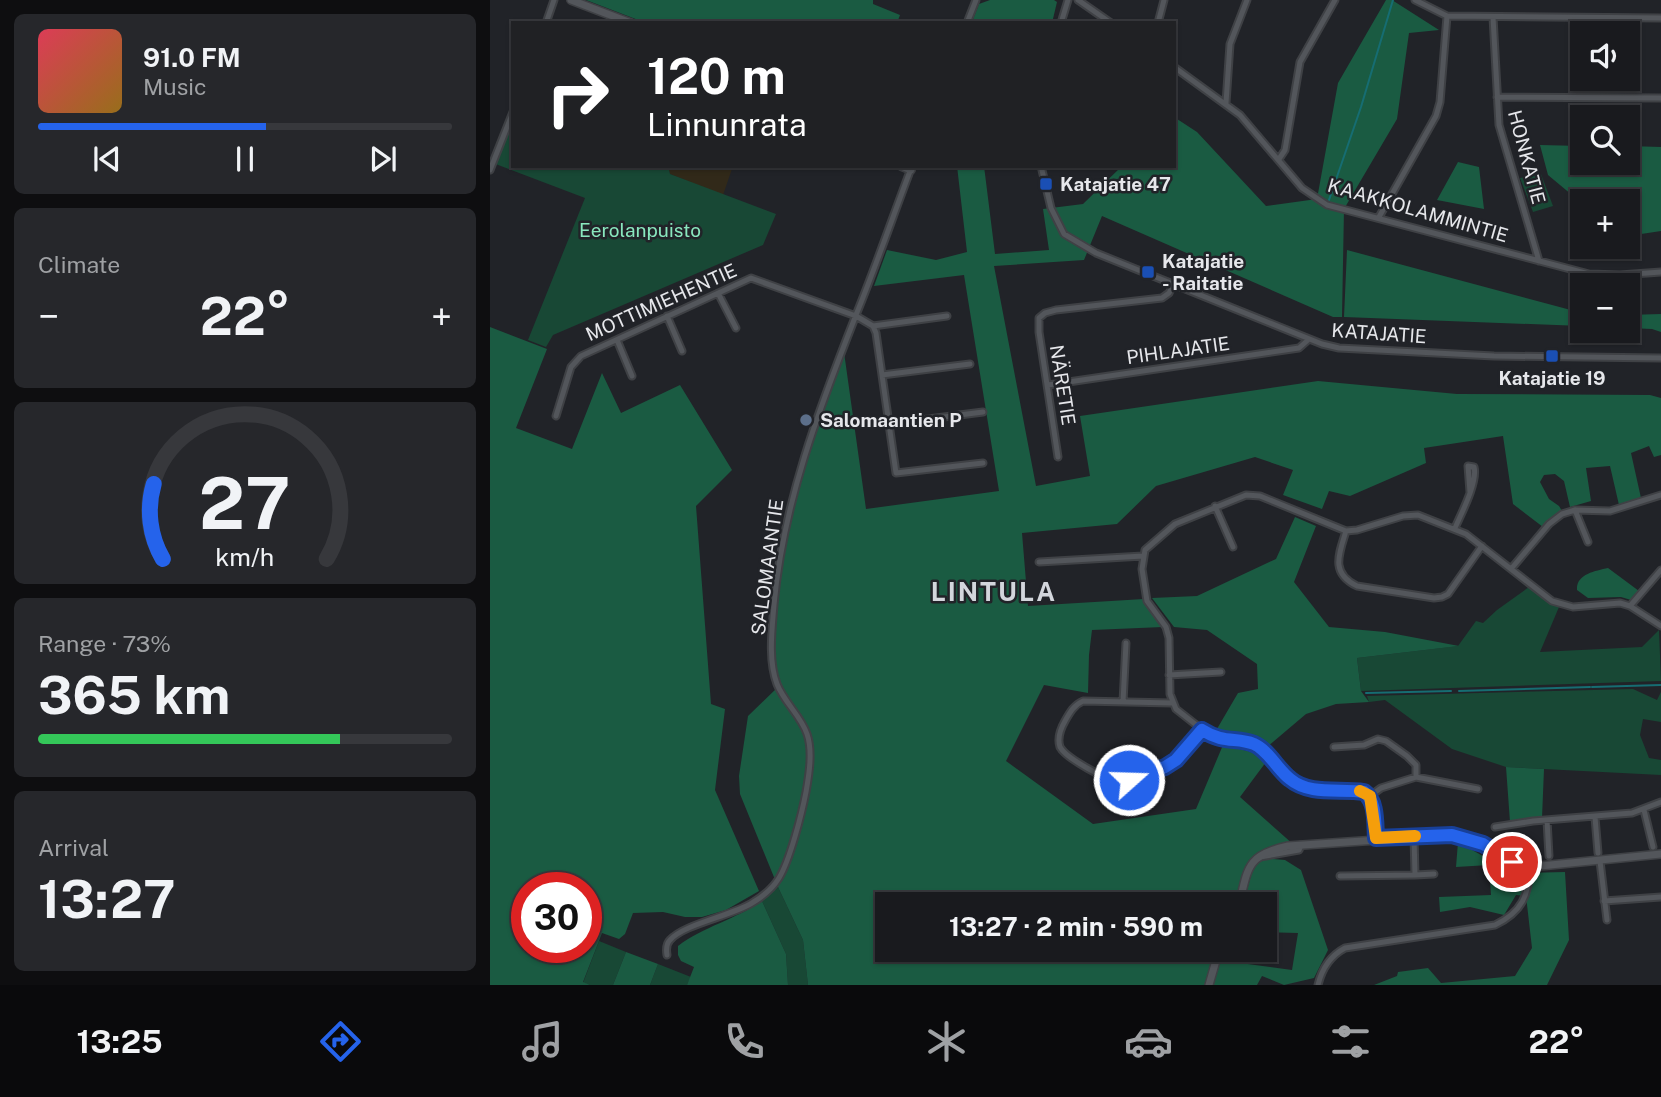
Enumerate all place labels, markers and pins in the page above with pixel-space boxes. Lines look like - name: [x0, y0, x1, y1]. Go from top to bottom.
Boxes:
- place label: Katajatie 47: [1060, 173, 1171, 195]
- marker: Katajatie 47: [1038, 176, 1054, 192]
- place label: Katajatie - Raitatie: [1162, 250, 1244, 294]
- marker: Katajatie - Raitatie: [1140, 264, 1156, 280]
- marker: Katajatie 19: [1544, 348, 1560, 364]
- place label: Katajatie 19: [1498, 367, 1606, 389]
- place label: Salomaantien P: [820, 409, 962, 431]
- marker: Salomaantien P: [798, 412, 814, 428]
- pin: [1482, 832, 1542, 892]

